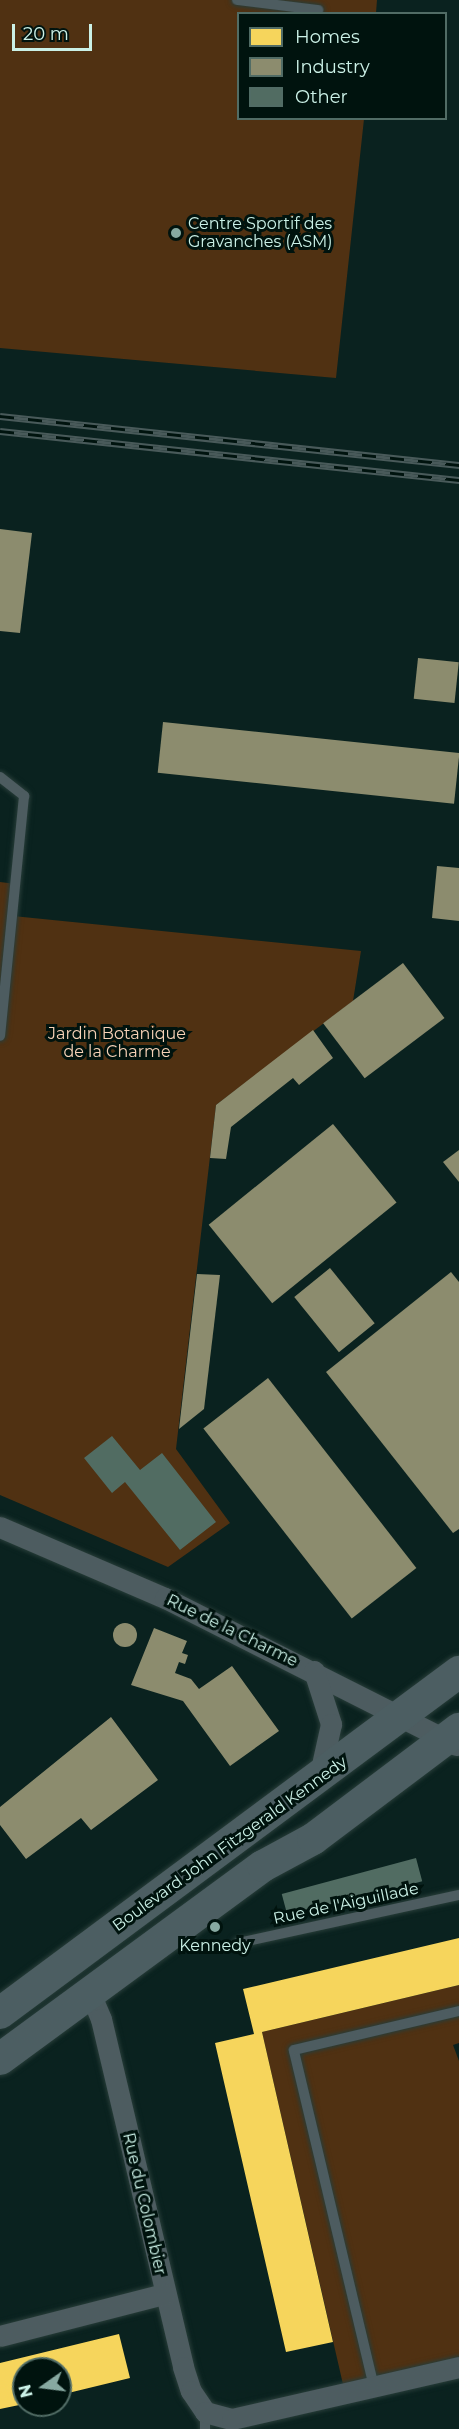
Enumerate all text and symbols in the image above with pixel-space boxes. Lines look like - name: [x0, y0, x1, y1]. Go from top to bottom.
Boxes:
- scale bar: [15, 12, 94, 50]
- legend: [237, 12, 447, 120]
- text: 20 m: [23, 23, 69, 45]
- text: Homes: [295, 26, 360, 48]
- text: Industry: [295, 56, 370, 78]
- text: Other: [295, 86, 348, 108]
- place label: Centre Sportif des Gravanches (ASM): [188, 214, 333, 252]
- marker: Centre Sportif des Gravanches (ASM): [169, 226, 183, 240]
- park label: Jardin Botanique de la Charme: [48, 1024, 186, 1062]
- street label: Rue de la Charme: [163, 1591, 301, 1671]
- street label: Boulevard John Fitzgerald Kennedy: [109, 1752, 351, 1936]
- street label: Rue de l'Aiguillade: [272, 1879, 420, 1929]
- marker: Kennedy: [208, 1920, 222, 1934]
- place label: Kennedy: [179, 1936, 251, 1956]
- street label: Rue du Colombier: [118, 2131, 170, 2277]
- north arrow: [12, 2357, 72, 2417]
- text: N: [15, 2382, 37, 2400]

